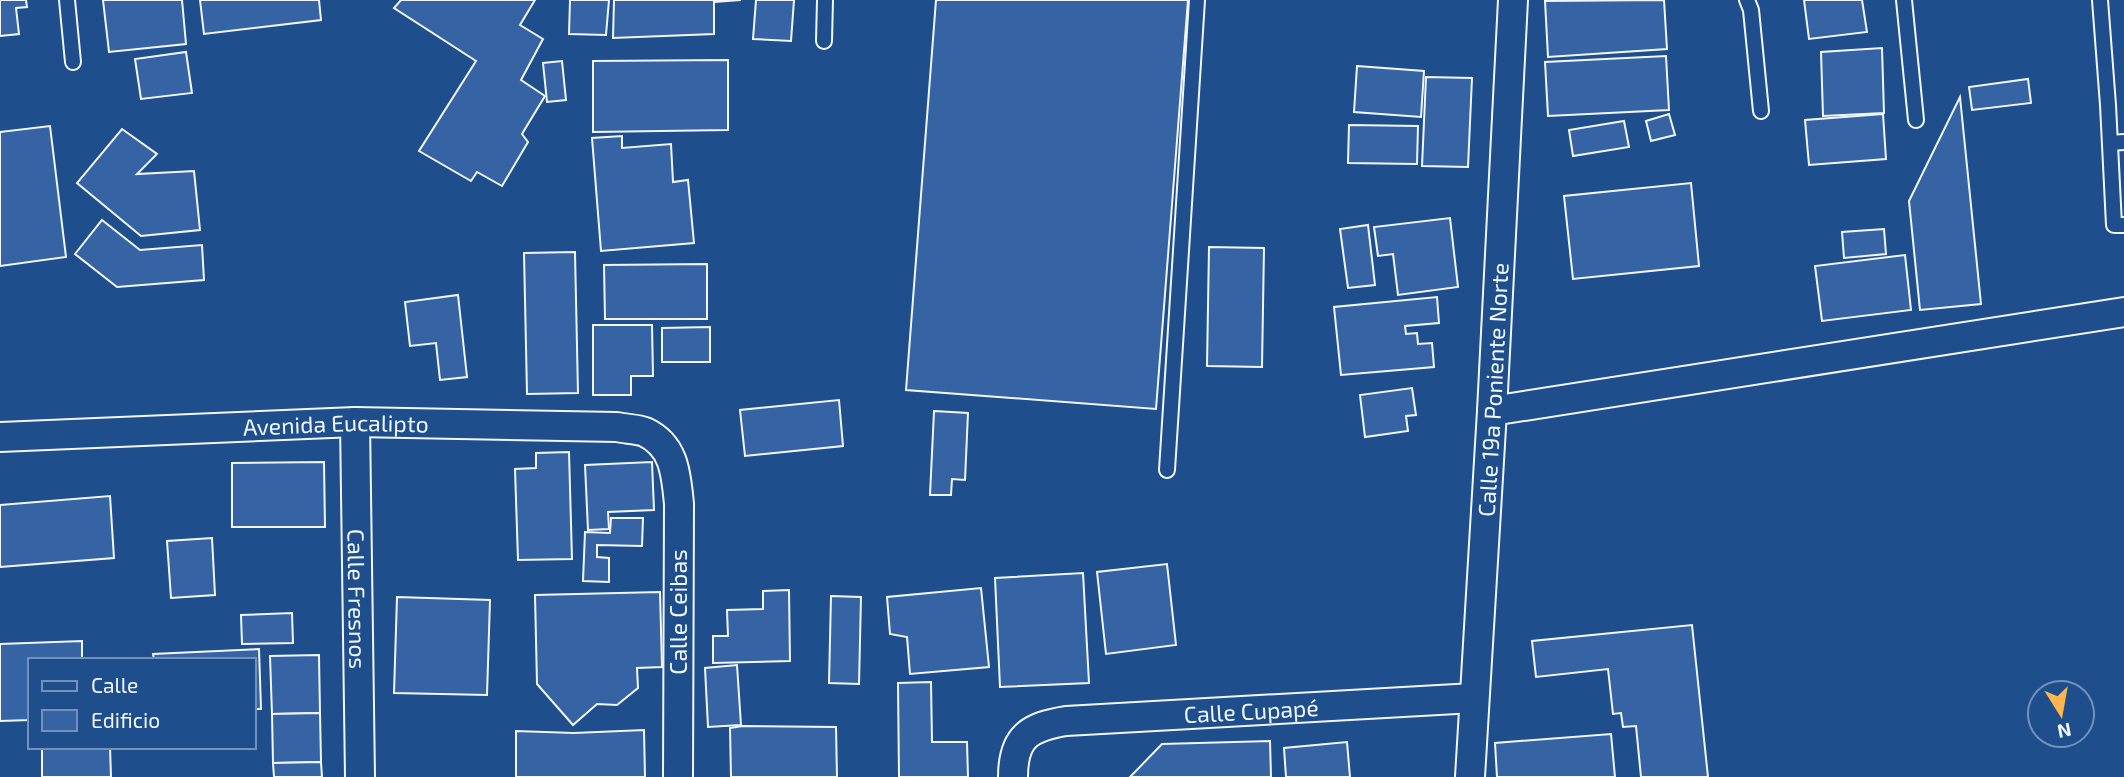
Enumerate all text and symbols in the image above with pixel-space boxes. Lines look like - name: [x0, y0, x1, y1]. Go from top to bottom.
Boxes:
- street label: Calle 19a Poniente Norte: [1472, 262, 1514, 517]
- street label: Avenida Eucalipto: [242, 408, 429, 441]
- street label: Calle Fresnos: [343, 529, 372, 669]
- street label: Calle Ceibas: [664, 549, 692, 675]
- legend: [28, 658, 256, 749]
- text: Calle: [91, 672, 138, 697]
- north arrow: [2026, 679, 2096, 749]
- street label: Calle Cupapé: [1183, 693, 1319, 728]
- text: Edificio: [91, 707, 160, 732]
- text: N: [2055, 719, 2073, 744]

